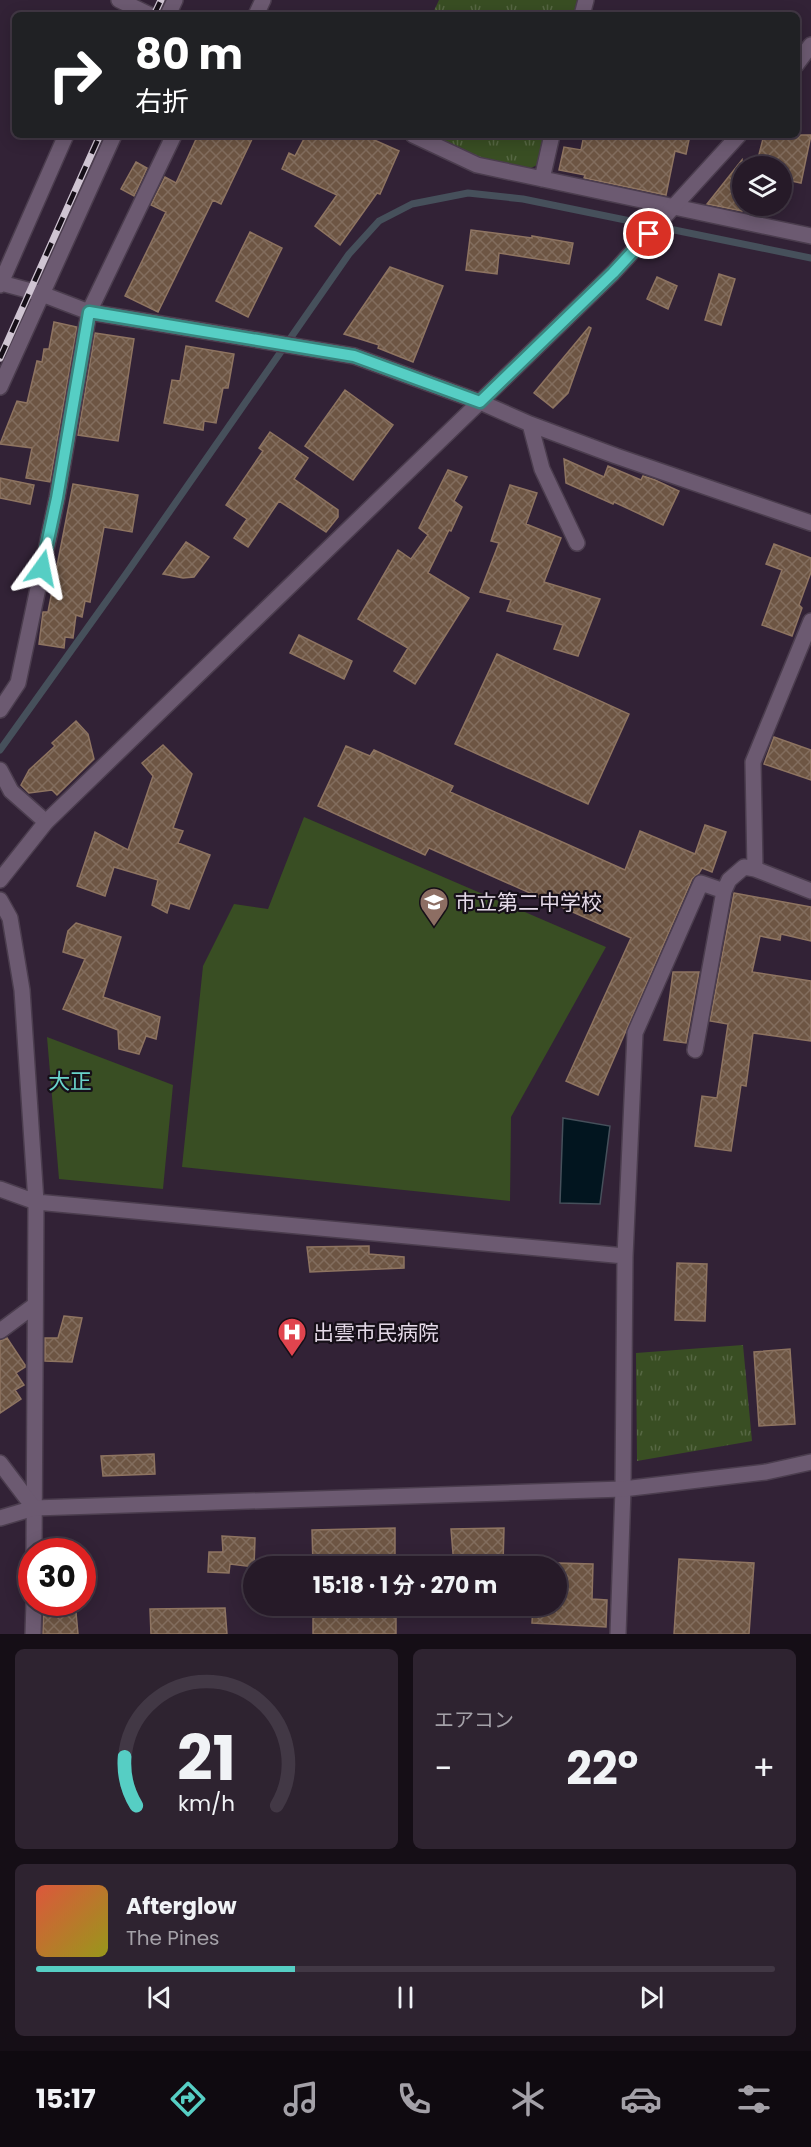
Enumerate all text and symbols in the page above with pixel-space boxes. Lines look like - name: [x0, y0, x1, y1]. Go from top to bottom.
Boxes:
- text: 80 m: [135, 25, 243, 84]
- icon: right: [36, 36, 114, 114]
- text: 右折: [135, 83, 189, 120]
- map controls: [732, 156, 792, 216]
- button: layers: [732, 156, 792, 216]
- pin: [623, 208, 674, 259]
- icon: arrive: [632, 217, 665, 250]
- position arrow: [10, 536, 74, 600]
- school or university icon: 市立第二中学校: [418, 886, 450, 928]
- place label: 市立第二中学校: [455, 888, 602, 917]
- district label: 大正: [48, 1066, 92, 1097]
- hospital icon: 出雲市民病院: [276, 1316, 308, 1358]
- place label: 出雲市民病院: [313, 1318, 439, 1347]
- speed limit sign: 30: [18, 1538, 96, 1616]
- text: 15:18 · 1 分 · 270 m: [313, 1570, 497, 1601]
- text: エアコン: [434, 1706, 514, 1734]
- text: 21: [177, 1714, 236, 1802]
- text: 22°: [566, 1737, 638, 1800]
- text: −: [434, 1745, 452, 1792]
- text: +: [752, 1745, 775, 1792]
- text: km/h: [178, 1788, 235, 1819]
- text: Afterglow: [126, 1891, 237, 1922]
- text: The Pines: [126, 1924, 220, 1952]
- icon: previous: [143, 1981, 176, 2014]
- icon: pause: [389, 1981, 422, 2014]
- icon: next: [635, 1981, 668, 2014]
- icon: directions: [167, 2078, 209, 2120]
- icon: music: [280, 2078, 322, 2120]
- icon: phone: [393, 2078, 435, 2120]
- icon: climate: [507, 2078, 549, 2120]
- icon: car: [620, 2078, 662, 2120]
- icon: filters: [733, 2078, 775, 2120]
- text: 15:17: [36, 2080, 96, 2117]

